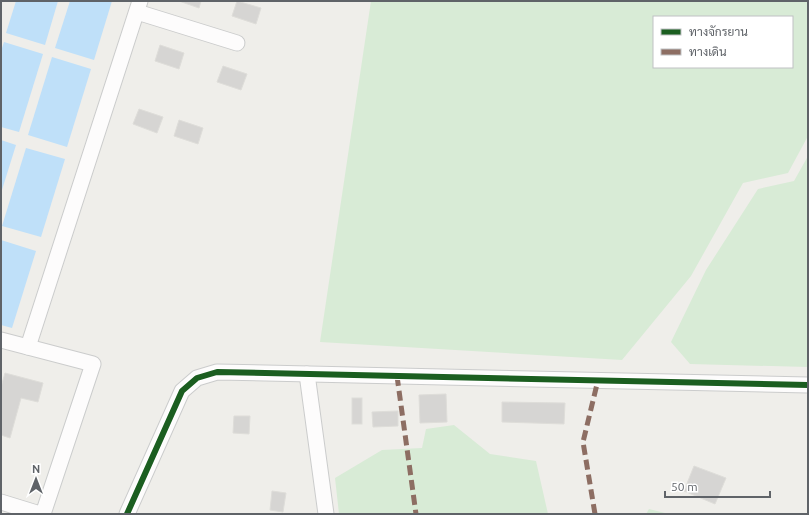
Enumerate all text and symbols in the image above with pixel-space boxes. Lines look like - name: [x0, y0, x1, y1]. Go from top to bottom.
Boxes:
- legend: [653, 16, 793, 68]
- text: ทางจักรยาน: [689, 25, 748, 38]
- text: ทางเดิน: [689, 45, 727, 58]
- north arrow: [16, 459, 56, 499]
- text: N: [32, 463, 40, 475]
- scale bar: [665, 473, 770, 499]
- text: 50 m: [671, 480, 698, 493]

